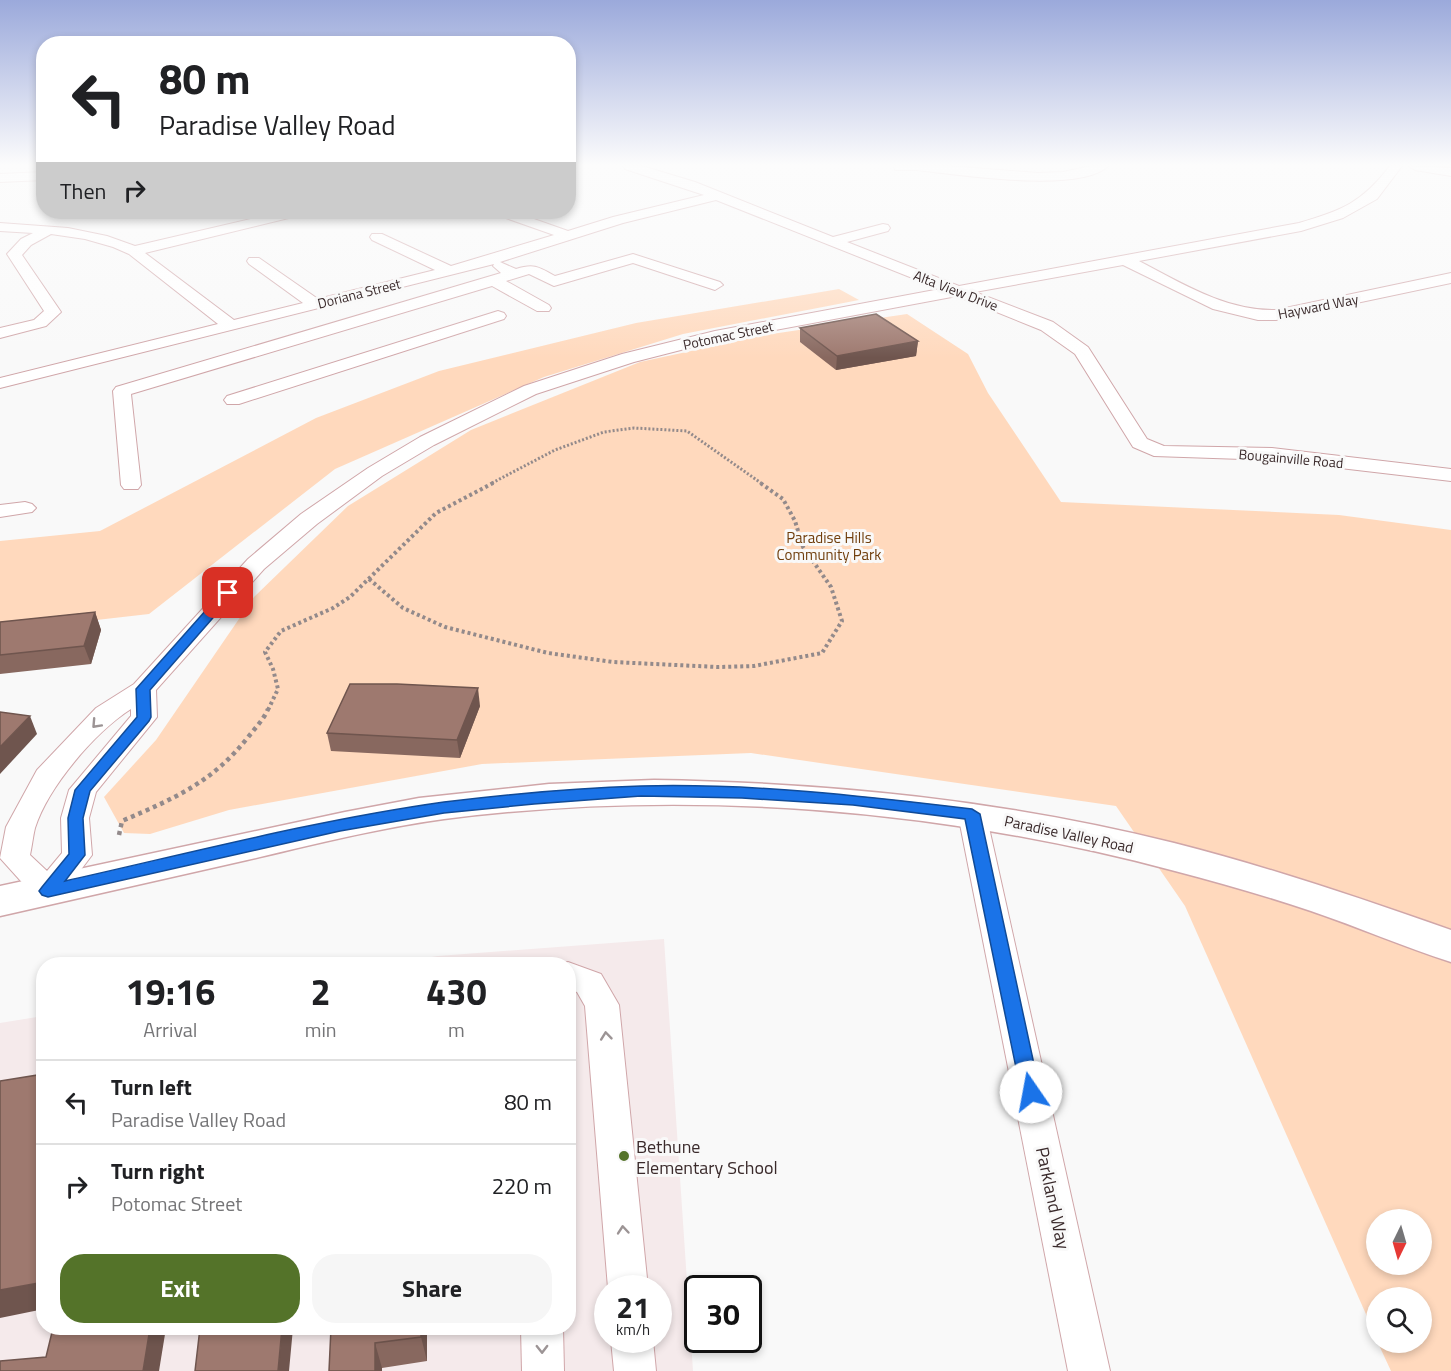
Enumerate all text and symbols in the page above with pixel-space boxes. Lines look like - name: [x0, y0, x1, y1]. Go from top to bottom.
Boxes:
- text: 80 m: [159, 46, 251, 110]
- icon: left: [60, 60, 138, 138]
- text: Paradise Valley Road: [159, 104, 395, 145]
- text: Then: [60, 174, 106, 208]
- icon: right: [118, 174, 151, 207]
- street label: Alta View Drive: [911, 264, 1001, 316]
- street label: Doriana Street: [315, 273, 403, 313]
- street label: Hayward Way: [1276, 288, 1360, 324]
- street label: Potomac Street: [681, 315, 775, 355]
- street label: Bougainville Road: [1238, 443, 1344, 473]
- park label: Paradise Hills Community Park: [777, 526, 881, 566]
- pin: [202, 567, 253, 618]
- icon: arrive: [211, 576, 244, 609]
- one-way arrow: [92, 717, 103, 727]
- street label: Paradise Valley Road: [1002, 809, 1136, 859]
- text: 19:16: [125, 964, 215, 1019]
- text: 2: [311, 964, 331, 1019]
- text: 430: [426, 964, 487, 1019]
- text: Arrival: [143, 1014, 198, 1045]
- text: min: [305, 1014, 337, 1045]
- text: m: [448, 1014, 465, 1045]
- one-way arrow: [600, 1031, 613, 1041]
- position arrow: [999, 1060, 1063, 1124]
- text: Turn left: [111, 1070, 192, 1104]
- text: 80 m: [504, 1085, 552, 1119]
- icon: left: [60, 1086, 93, 1119]
- text: Paradise Valley Road: [111, 1104, 286, 1135]
- place label: Bethune Elementary School: [636, 1133, 778, 1181]
- street label: Parkland Way: [1029, 1144, 1077, 1252]
- marker: Bethune Elementary School: [617, 1149, 631, 1163]
- text: Turn right: [111, 1154, 205, 1188]
- text: 220 m: [492, 1169, 552, 1203]
- icon: right: [60, 1170, 93, 1203]
- text: Potomac Street: [111, 1188, 242, 1219]
- north arrow: [1366, 1209, 1432, 1275]
- map controls: [1366, 1209, 1432, 1353]
- one-way arrow: [617, 1226, 630, 1235]
- button: Exit: [60, 1254, 300, 1323]
- button: Share: [312, 1254, 552, 1323]
- speed limit sign: 30: [684, 1275, 762, 1353]
- text: 21: [616, 1284, 650, 1330]
- button: search: [1366, 1287, 1432, 1353]
- text: km/h: [616, 1318, 650, 1341]
- one-way arrow: [536, 1345, 548, 1354]

